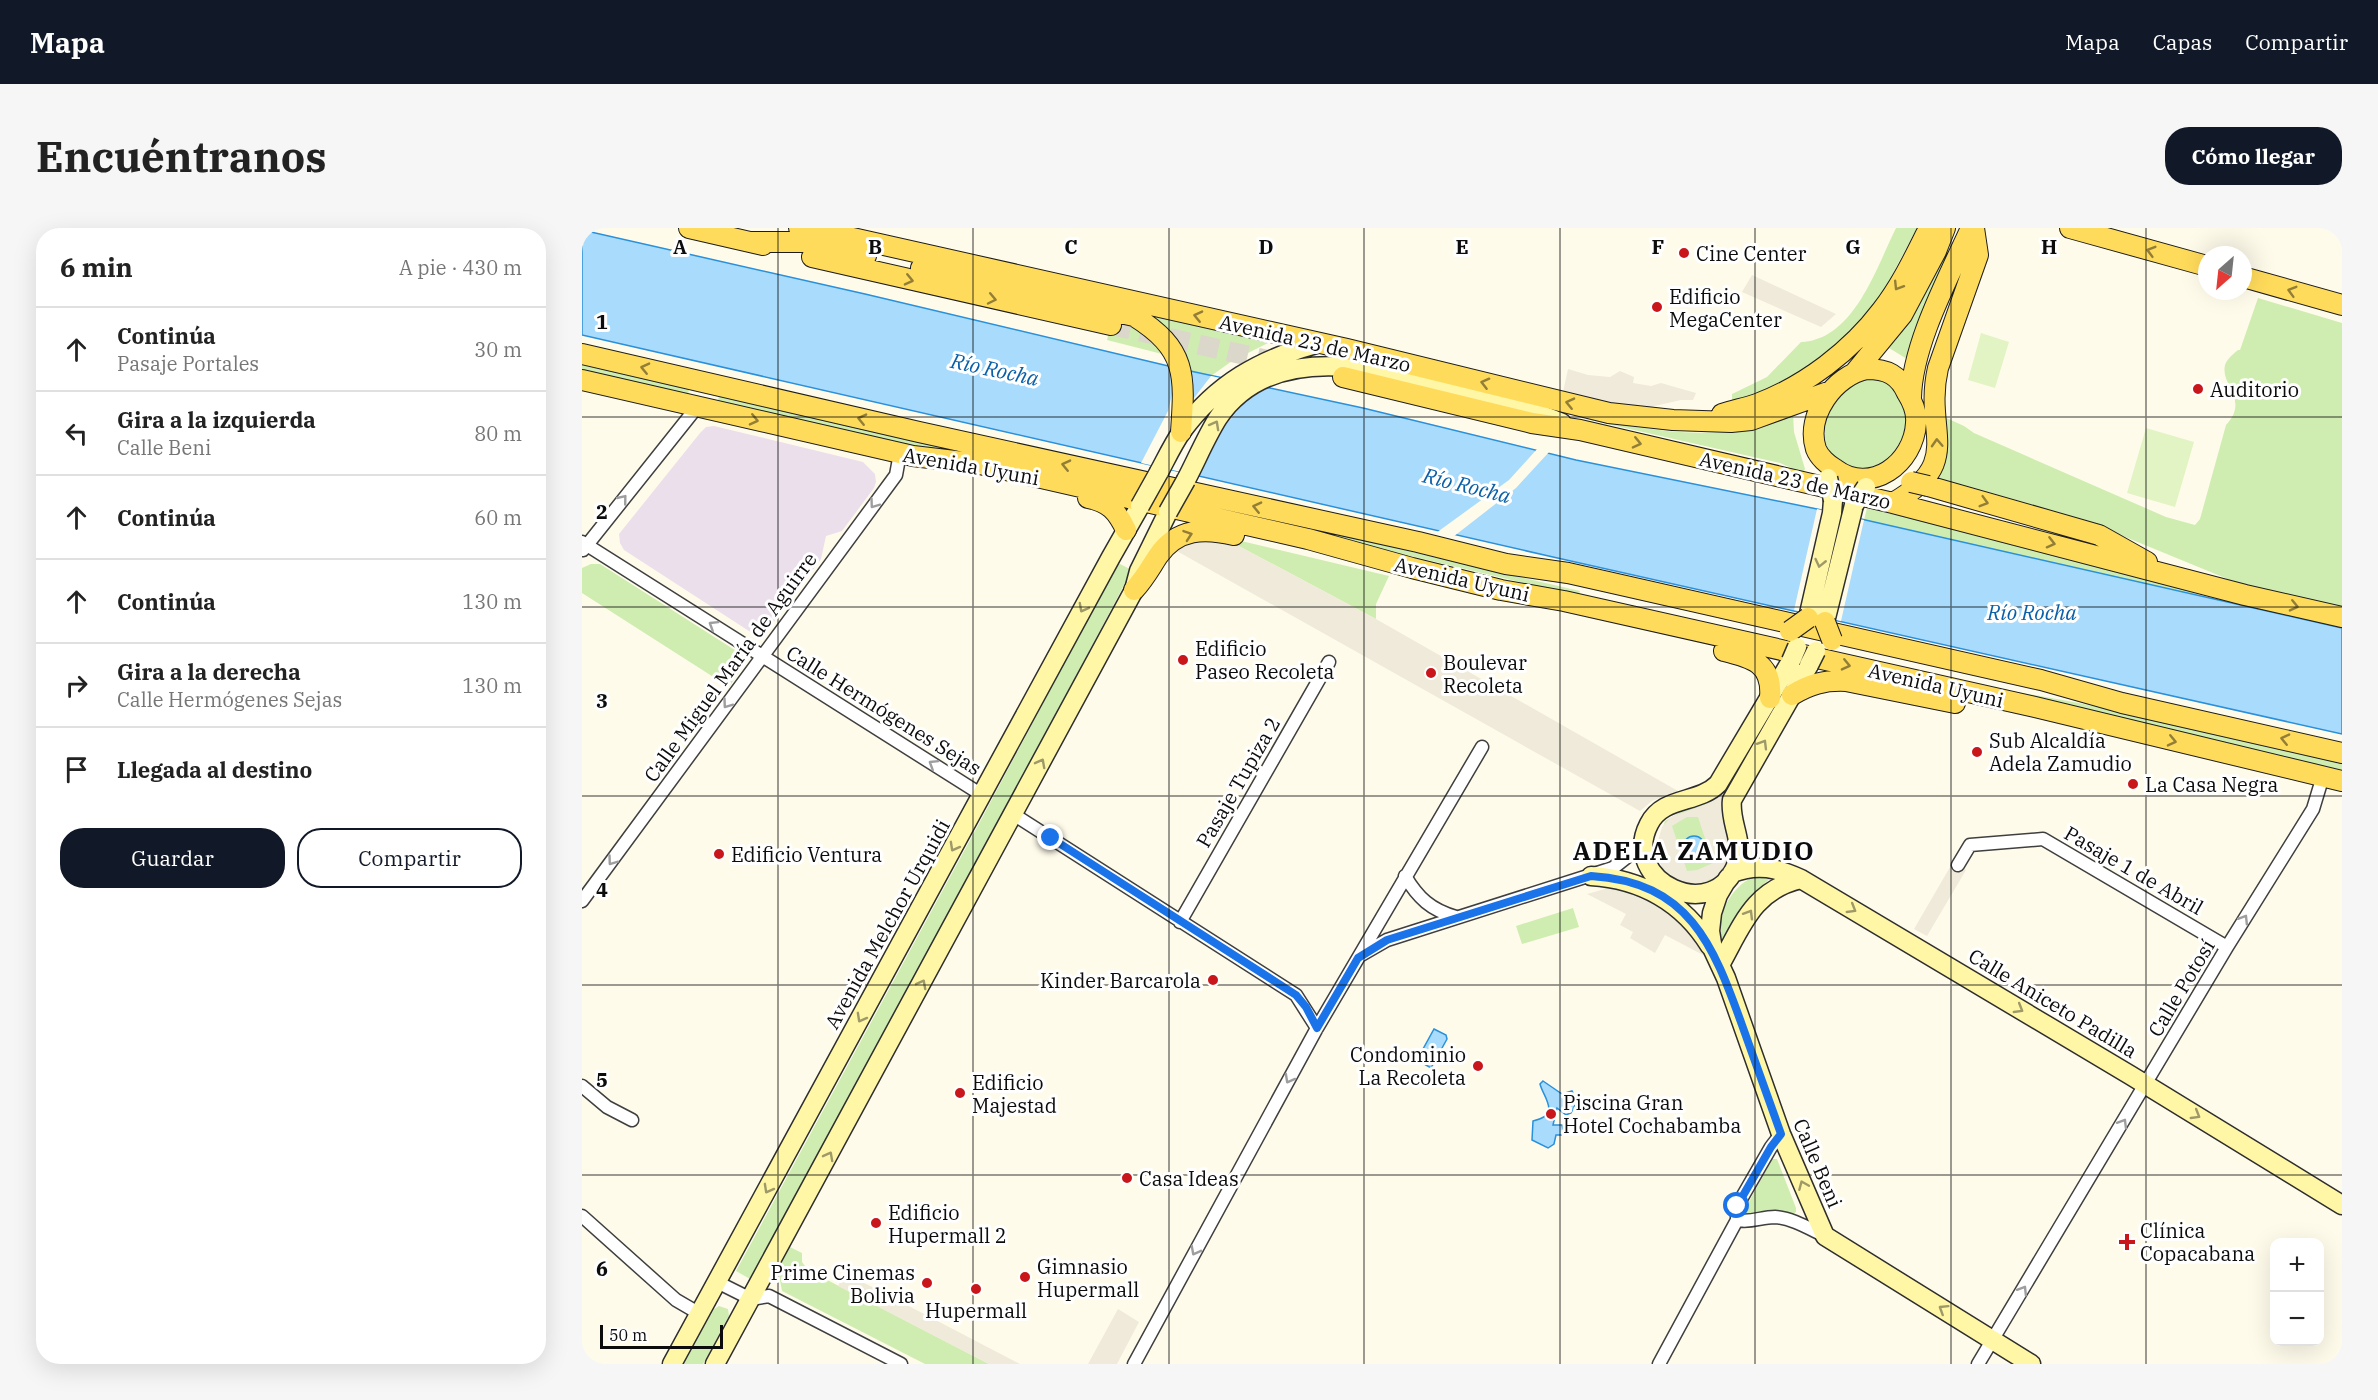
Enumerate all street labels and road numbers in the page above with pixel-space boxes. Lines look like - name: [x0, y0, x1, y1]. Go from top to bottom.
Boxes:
- street label: Avenida 23 de Marzo: [1217, 308, 1413, 378]
- street label: Avenida Uyuni: [901, 441, 1041, 491]
- street label: Avenida 23 de Marzo: [1697, 445, 1893, 515]
- street label: Calle Miguel María de Aguirre: [637, 547, 823, 787]
- street label: Avenida Uyuni: [1392, 550, 1532, 608]
- street label: Calle Hermógenes Sejas: [781, 639, 987, 781]
- street label: Avenida Uyuni: [1866, 656, 2006, 714]
- street label: Pasaje Tupiza 2: [1190, 712, 1286, 852]
- street label: Avenida Melchor Urquidi: [818, 814, 956, 1034]
- street label: Pasaje 1 de Abril: [2060, 819, 2208, 921]
- street label: Calle Potosí: [2141, 934, 2221, 1042]
- street label: Calle Aniceto Padilla: [1964, 942, 2142, 1064]
- street label: Calle Beni: [1787, 1114, 1849, 1212]

